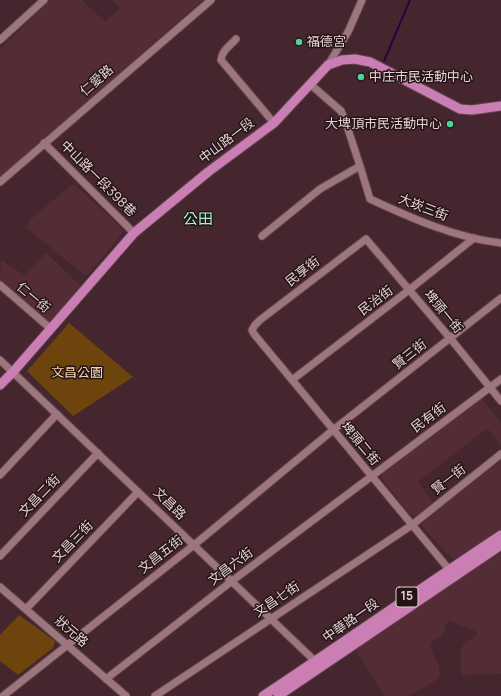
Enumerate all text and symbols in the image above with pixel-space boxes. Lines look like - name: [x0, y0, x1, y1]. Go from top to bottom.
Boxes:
- place label: 福德宮: [307, 34, 346, 50]
- marker: 福德宮: [294, 37, 304, 47]
- street label: 仁愛路: [77, 62, 117, 100]
- place label: 中庄市民活動中心: [369, 69, 473, 85]
- marker: 中庄市民活動中心: [356, 72, 366, 82]
- street label: 中山路一段: [196, 115, 258, 167]
- place label: 大埤頂市民活動中心: [325, 116, 442, 132]
- marker: 大埤頂市民活動中心: [445, 119, 455, 129]
- street label: 中山路一段398巷: [57, 138, 139, 220]
- street label: 大崁三街: [396, 191, 450, 225]
- district label: 公田: [183, 211, 213, 229]
- street label: 民享街: [283, 254, 323, 290]
- street label: 仁一街: [13, 279, 53, 317]
- street label: 民治街: [356, 283, 396, 319]
- street label: 埤頭一街: [420, 287, 466, 337]
- street label: 賢三街: [390, 337, 430, 373]
- park label: 文昌公園: [51, 365, 103, 381]
- street label: 民有街: [409, 400, 449, 436]
- street label: 埤頭二街: [337, 419, 383, 469]
- street label: 賢一街: [429, 462, 469, 498]
- street label: 文昌二街: [16, 472, 64, 520]
- street label: 文昌路: [150, 485, 188, 523]
- street label: 文昌三街: [49, 518, 97, 566]
- street label: 文昌五街: [136, 533, 186, 577]
- street label: 文昌六街: [206, 545, 256, 589]
- street label: 文昌七街: [251, 579, 303, 621]
- road number: 15: [396, 587, 418, 607]
- street label: 中華路一段: [320, 596, 382, 646]
- street label: 狀元路: [51, 613, 91, 651]

